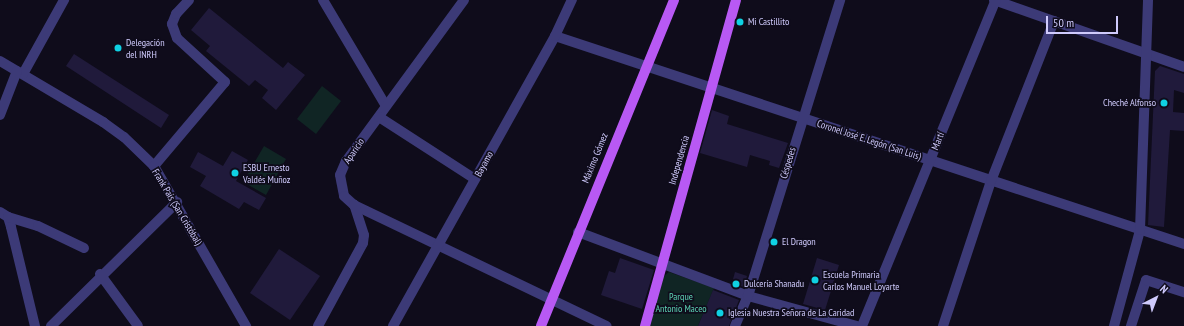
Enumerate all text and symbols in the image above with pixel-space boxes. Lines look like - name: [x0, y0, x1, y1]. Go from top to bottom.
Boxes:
- scale bar: [1048, 8, 1120, 34]
- text: 50 m: [1053, 15, 1074, 30]
- place label: Mi Castillito: [748, 16, 789, 28]
- marker: Mi Castillito: [735, 17, 745, 27]
- place label: Delegación del INRH: [126, 36, 165, 60]
- marker: Delegación del INRH: [113, 43, 123, 53]
- place label: Cheché Alfonso: [1103, 97, 1156, 109]
- marker: Cheché Alfonso: [1159, 98, 1169, 108]
- street label: Coronel José E. Legón (San Luis): [815, 117, 923, 163]
- street label: Martí: [929, 130, 947, 152]
- street label: Máximo Gómez: [580, 131, 610, 185]
- street label: Independencia: [666, 134, 692, 186]
- street label: Aparicio: [341, 136, 367, 166]
- street label: Céspedes: [778, 146, 798, 180]
- street label: Bayamo: [472, 149, 496, 179]
- place label: ESBU Ernesto Valdés Muñoz: [243, 161, 290, 184]
- street label: Frank País (San Cristóbal): [149, 167, 205, 247]
- marker: ESBU Ernesto Valdés Muñoz: [230, 168, 240, 178]
- place label: El Dragon: [782, 236, 816, 248]
- marker: El Dragon: [769, 237, 779, 247]
- place label: Escuela Primaria Carlos Manuel Loyarte: [823, 268, 899, 292]
- marker: Escuela Primaria Carlos Manuel Loyarte: [810, 275, 820, 285]
- place label: Dulcería Shanadu: [744, 278, 804, 290]
- north arrow: [1136, 278, 1176, 318]
- marker: Dulcería Shanadu: [731, 279, 741, 289]
- text: N: [1157, 282, 1171, 296]
- park label: Parque Antonio Maceo: [655, 290, 707, 314]
- place label: Iglesia Nuestra Señora de La Caridad: [728, 307, 854, 319]
- marker: Iglesia Nuestra Señora de La Caridad: [715, 308, 725, 318]

